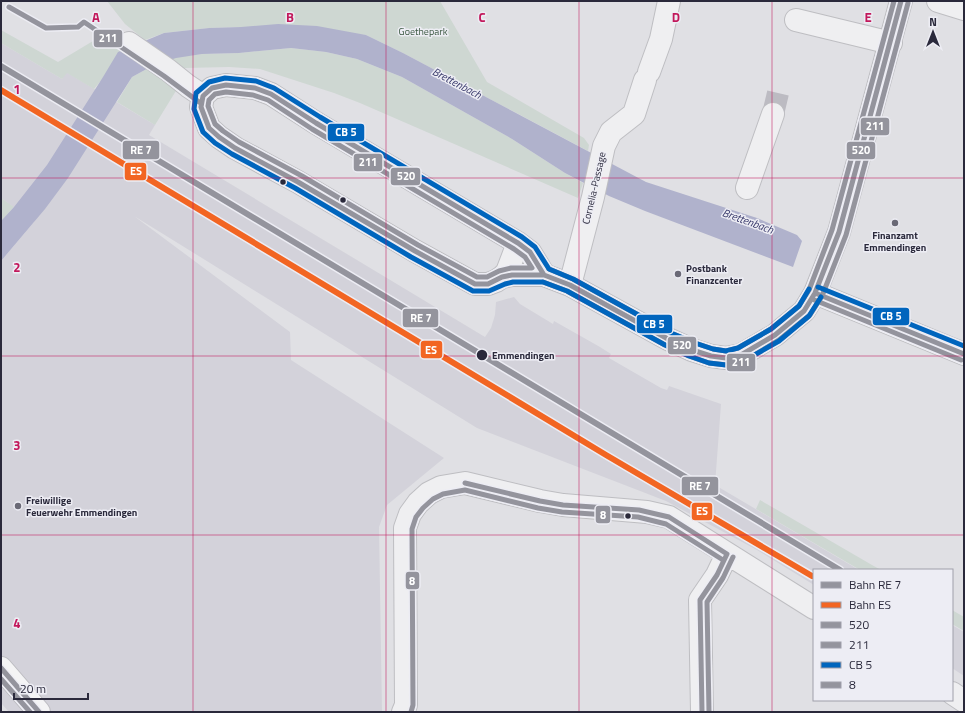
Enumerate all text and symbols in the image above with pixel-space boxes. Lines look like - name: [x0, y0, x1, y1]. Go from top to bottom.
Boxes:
- text: A: [92, 7, 100, 27]
- text: B: [286, 7, 294, 27]
- text: C: [478, 7, 486, 27]
- text: D: [672, 7, 680, 27]
- text: E: [864, 7, 872, 27]
- north arrow: [913, 12, 953, 52]
- text: N: [929, 14, 937, 30]
- park label: Goethepark: [399, 24, 448, 39]
- line badge: 211: [93, 29, 123, 48]
- text: 211: [99, 30, 117, 46]
- water label: Brettenbach: [430, 63, 485, 103]
- text: 1: [13, 79, 21, 99]
- line badge: 211: [860, 117, 890, 136]
- text: 211: [866, 118, 884, 134]
- line badge: CB 5: [327, 123, 365, 142]
- text: CB 5: [335, 124, 357, 140]
- line badge: RE 7: [122, 140, 160, 160]
- line badge: 520: [846, 141, 876, 160]
- text: RE 7: [130, 142, 152, 158]
- text: 520: [852, 142, 870, 158]
- street label: Cornelia-Passage: [578, 150, 610, 226]
- line badge: 211: [353, 153, 383, 172]
- text: 211: [359, 154, 377, 170]
- line badge: ES: [124, 162, 147, 181]
- text: ES: [130, 163, 142, 179]
- line badge: 520: [390, 167, 421, 186]
- text: 520: [397, 168, 415, 184]
- unlabelled marker: [278, 177, 288, 187]
- unlabelled marker: [338, 195, 348, 205]
- water label: Brettenbach: [720, 204, 776, 238]
- marker: Finanzamt Emmendingen: [890, 218, 900, 228]
- place label: Finanzamt Emmendingen: [864, 228, 926, 255]
- text: 2: [13, 257, 21, 277]
- place label: Postbank Finanzcenter: [686, 261, 742, 288]
- marker: Postbank Finanzcenter: [673, 269, 683, 279]
- line badge: CB 5: [872, 307, 910, 326]
- line badge: RE 7: [402, 308, 439, 328]
- text: CB 5: [880, 308, 902, 324]
- text: RE 7: [410, 310, 432, 326]
- line badge: CB 5: [636, 314, 673, 334]
- text: CB 5: [643, 316, 665, 332]
- line badge: 520: [667, 336, 697, 355]
- text: 520: [673, 337, 691, 353]
- line badge: ES: [420, 340, 443, 359]
- text: ES: [425, 342, 437, 358]
- marker: Emmendingen: [475, 348, 489, 362]
- place label: Emmendingen: [492, 348, 555, 363]
- line badge: 211: [726, 353, 756, 372]
- text: 211: [732, 354, 750, 370]
- text: 3: [13, 435, 21, 455]
- line badge: RE 7: [681, 476, 719, 496]
- text: RE 7: [689, 478, 711, 494]
- place label: Freiwillige Feuerwehr Emmendingen: [26, 493, 137, 520]
- marker: Freiwillige Feuerwehr Emmendingen: [13, 501, 23, 511]
- line badge: ES: [691, 502, 713, 521]
- text: ES: [696, 503, 708, 519]
- line badge: 8: [595, 505, 611, 524]
- text: 8: [600, 507, 606, 523]
- unlabelled marker: [623, 511, 633, 521]
- legend: [813, 569, 953, 701]
- line badge: 8: [405, 571, 420, 590]
- text: 8: [409, 573, 415, 589]
- text: Bahn RE 7: [849, 575, 901, 594]
- text: Bahn ES: [849, 595, 891, 614]
- text: 4: [13, 613, 21, 633]
- text: 520: [849, 615, 869, 634]
- text: 211: [849, 635, 869, 654]
- text: CB 5: [849, 655, 873, 674]
- scale bar: [14, 675, 88, 701]
- text: 8: [849, 675, 856, 694]
- text: 20 m: [20, 679, 46, 698]

